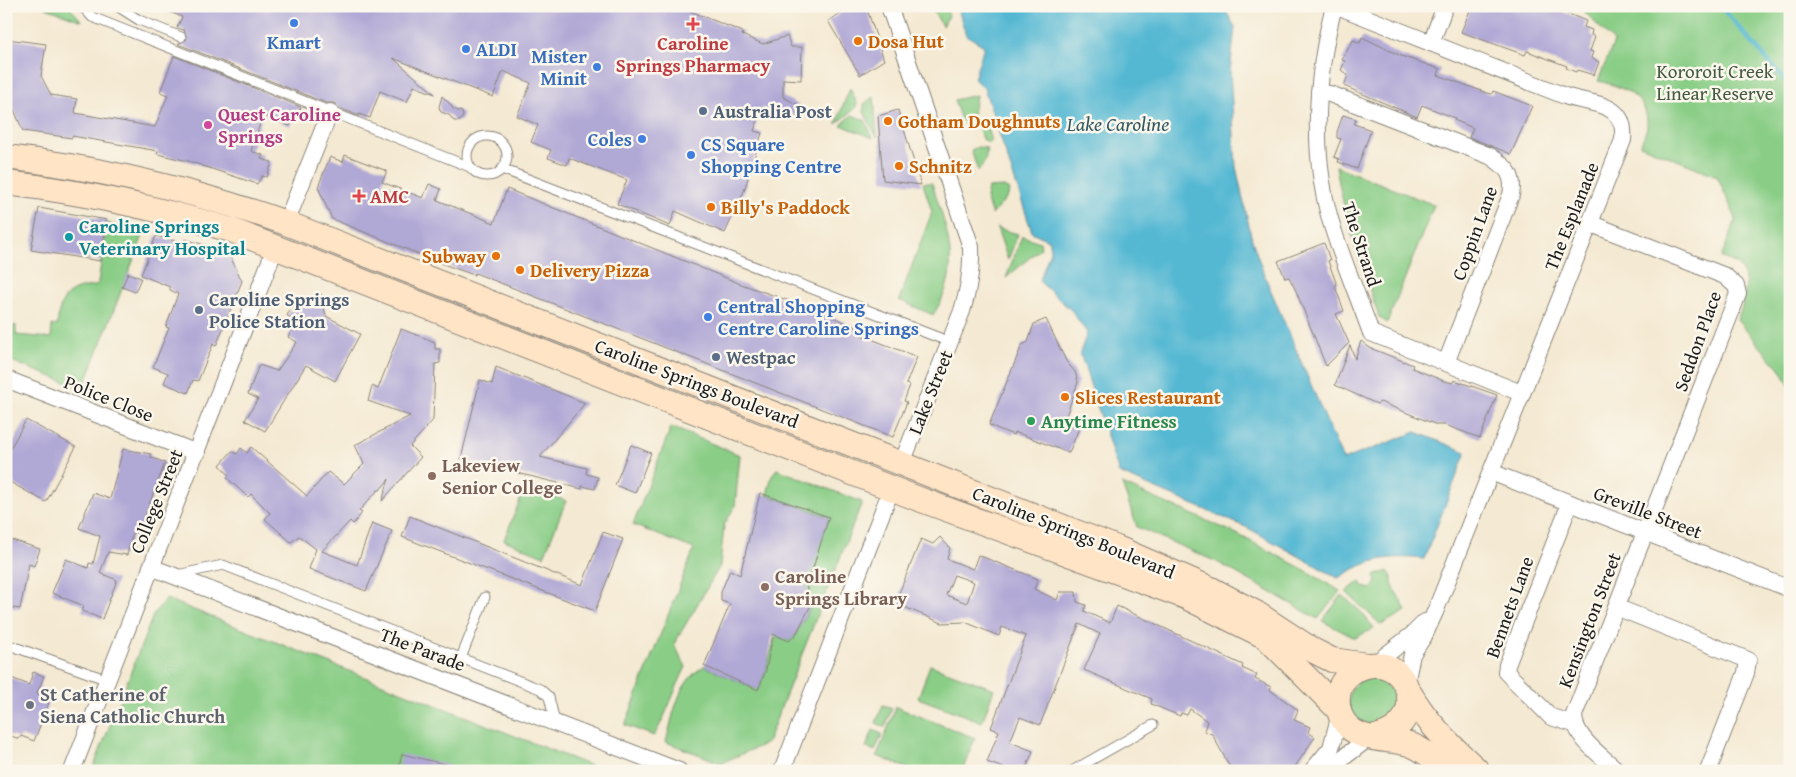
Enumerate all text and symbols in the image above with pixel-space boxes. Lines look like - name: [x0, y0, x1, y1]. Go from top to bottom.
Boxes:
- marker: Kmart: [288, 17, 300, 29]
- marker: Caroline Springs Pharmacy: [687, 18, 699, 30]
- place label: Dosa Hut: [868, 27, 945, 55]
- place label: Kmart: [267, 28, 322, 56]
- place label: Caroline Springs Pharmacy: [616, 29, 770, 79]
- place label: ALDI: [476, 35, 517, 63]
- marker: Dosa Hut: [852, 35, 864, 47]
- place label: Mister Minit: [531, 42, 588, 92]
- marker: ALDI: [460, 43, 472, 55]
- park label: Kororoit Creek Linear Reserve: [1656, 57, 1774, 107]
- marker: Mister Minit: [591, 61, 603, 73]
- place label: Australia Post: [713, 97, 833, 125]
- place label: Quest Caroline Springs: [218, 100, 341, 150]
- marker: Australia Post: [697, 105, 709, 117]
- place label: Gotham Doughnuts: [898, 107, 1060, 135]
- water label: Lake Caroline: [1066, 109, 1169, 138]
- marker: Gotham Doughnuts: [882, 115, 894, 127]
- marker: Quest Caroline Springs: [202, 119, 214, 131]
- place label: Coles: [588, 125, 632, 153]
- place label: CS Square Shopping Centre: [701, 130, 842, 180]
- marker: Coles: [636, 133, 648, 145]
- marker: CS Square Shopping Centre: [685, 149, 697, 161]
- place label: Schnitz: [909, 152, 972, 180]
- street label: The Esplanade: [1537, 157, 1606, 274]
- marker: Schnitz: [893, 160, 905, 172]
- place label: AMC: [370, 182, 409, 210]
- street label: Coppin Lane: [1444, 182, 1504, 284]
- marker: AMC: [352, 189, 366, 203]
- place label: Billy's Paddock: [721, 193, 850, 221]
- street label: The Strand: [1335, 198, 1389, 291]
- marker: Billy's Paddock: [705, 201, 717, 213]
- place label: Caroline Springs Veterinary Hospital: [79, 212, 246, 262]
- marker: Caroline Springs Veterinary Hospital: [63, 231, 75, 243]
- place label: Subway: [422, 242, 486, 270]
- marker: Subway: [490, 250, 502, 262]
- place label: Delivery Pizza: [530, 256, 650, 284]
- marker: Delivery Pizza: [514, 264, 526, 276]
- place label: Caroline Springs Police Station: [209, 285, 349, 335]
- street label: Seddon Place: [1666, 287, 1728, 395]
- place label: Central Shopping Centre Caroline Springs: [718, 292, 919, 342]
- marker: Caroline Springs Police Station: [193, 304, 205, 316]
- marker: Central Shopping Centre Caroline Springs: [702, 311, 714, 323]
- street label: Caroline Springs Boulevard: [591, 331, 804, 435]
- place label: Westpac: [726, 343, 796, 371]
- street label: Lake Street: [900, 345, 960, 438]
- marker: Westpac: [710, 351, 722, 363]
- street label: Police Close: [60, 367, 158, 429]
- place label: Slices Restaurant: [1075, 383, 1222, 411]
- marker: Slices Restaurant: [1059, 391, 1071, 403]
- place label: Anytime Fitness: [1041, 407, 1177, 435]
- marker: Anytime Fitness: [1025, 415, 1037, 427]
- street label: College Street: [122, 444, 190, 557]
- place label: Lakeview Senior College: [442, 451, 563, 501]
- marker: Lakeview Senior College: [426, 470, 438, 482]
- street label: Caroline Springs Boulevard: [968, 478, 1180, 586]
- street label: Greville Street: [1590, 478, 1707, 546]
- street label: Kensington Street: [1550, 548, 1628, 692]
- street label: Bennets Lane: [1478, 552, 1540, 662]
- place label: Caroline Springs Library: [775, 562, 907, 612]
- marker: Caroline Springs Library: [759, 581, 771, 593]
- street label: The Parade: [376, 620, 470, 678]
- place label: St Catherine of Siena Catholic Church: [40, 680, 226, 730]
- marker: St Catherine of Siena Catholic Church: [24, 699, 36, 711]

